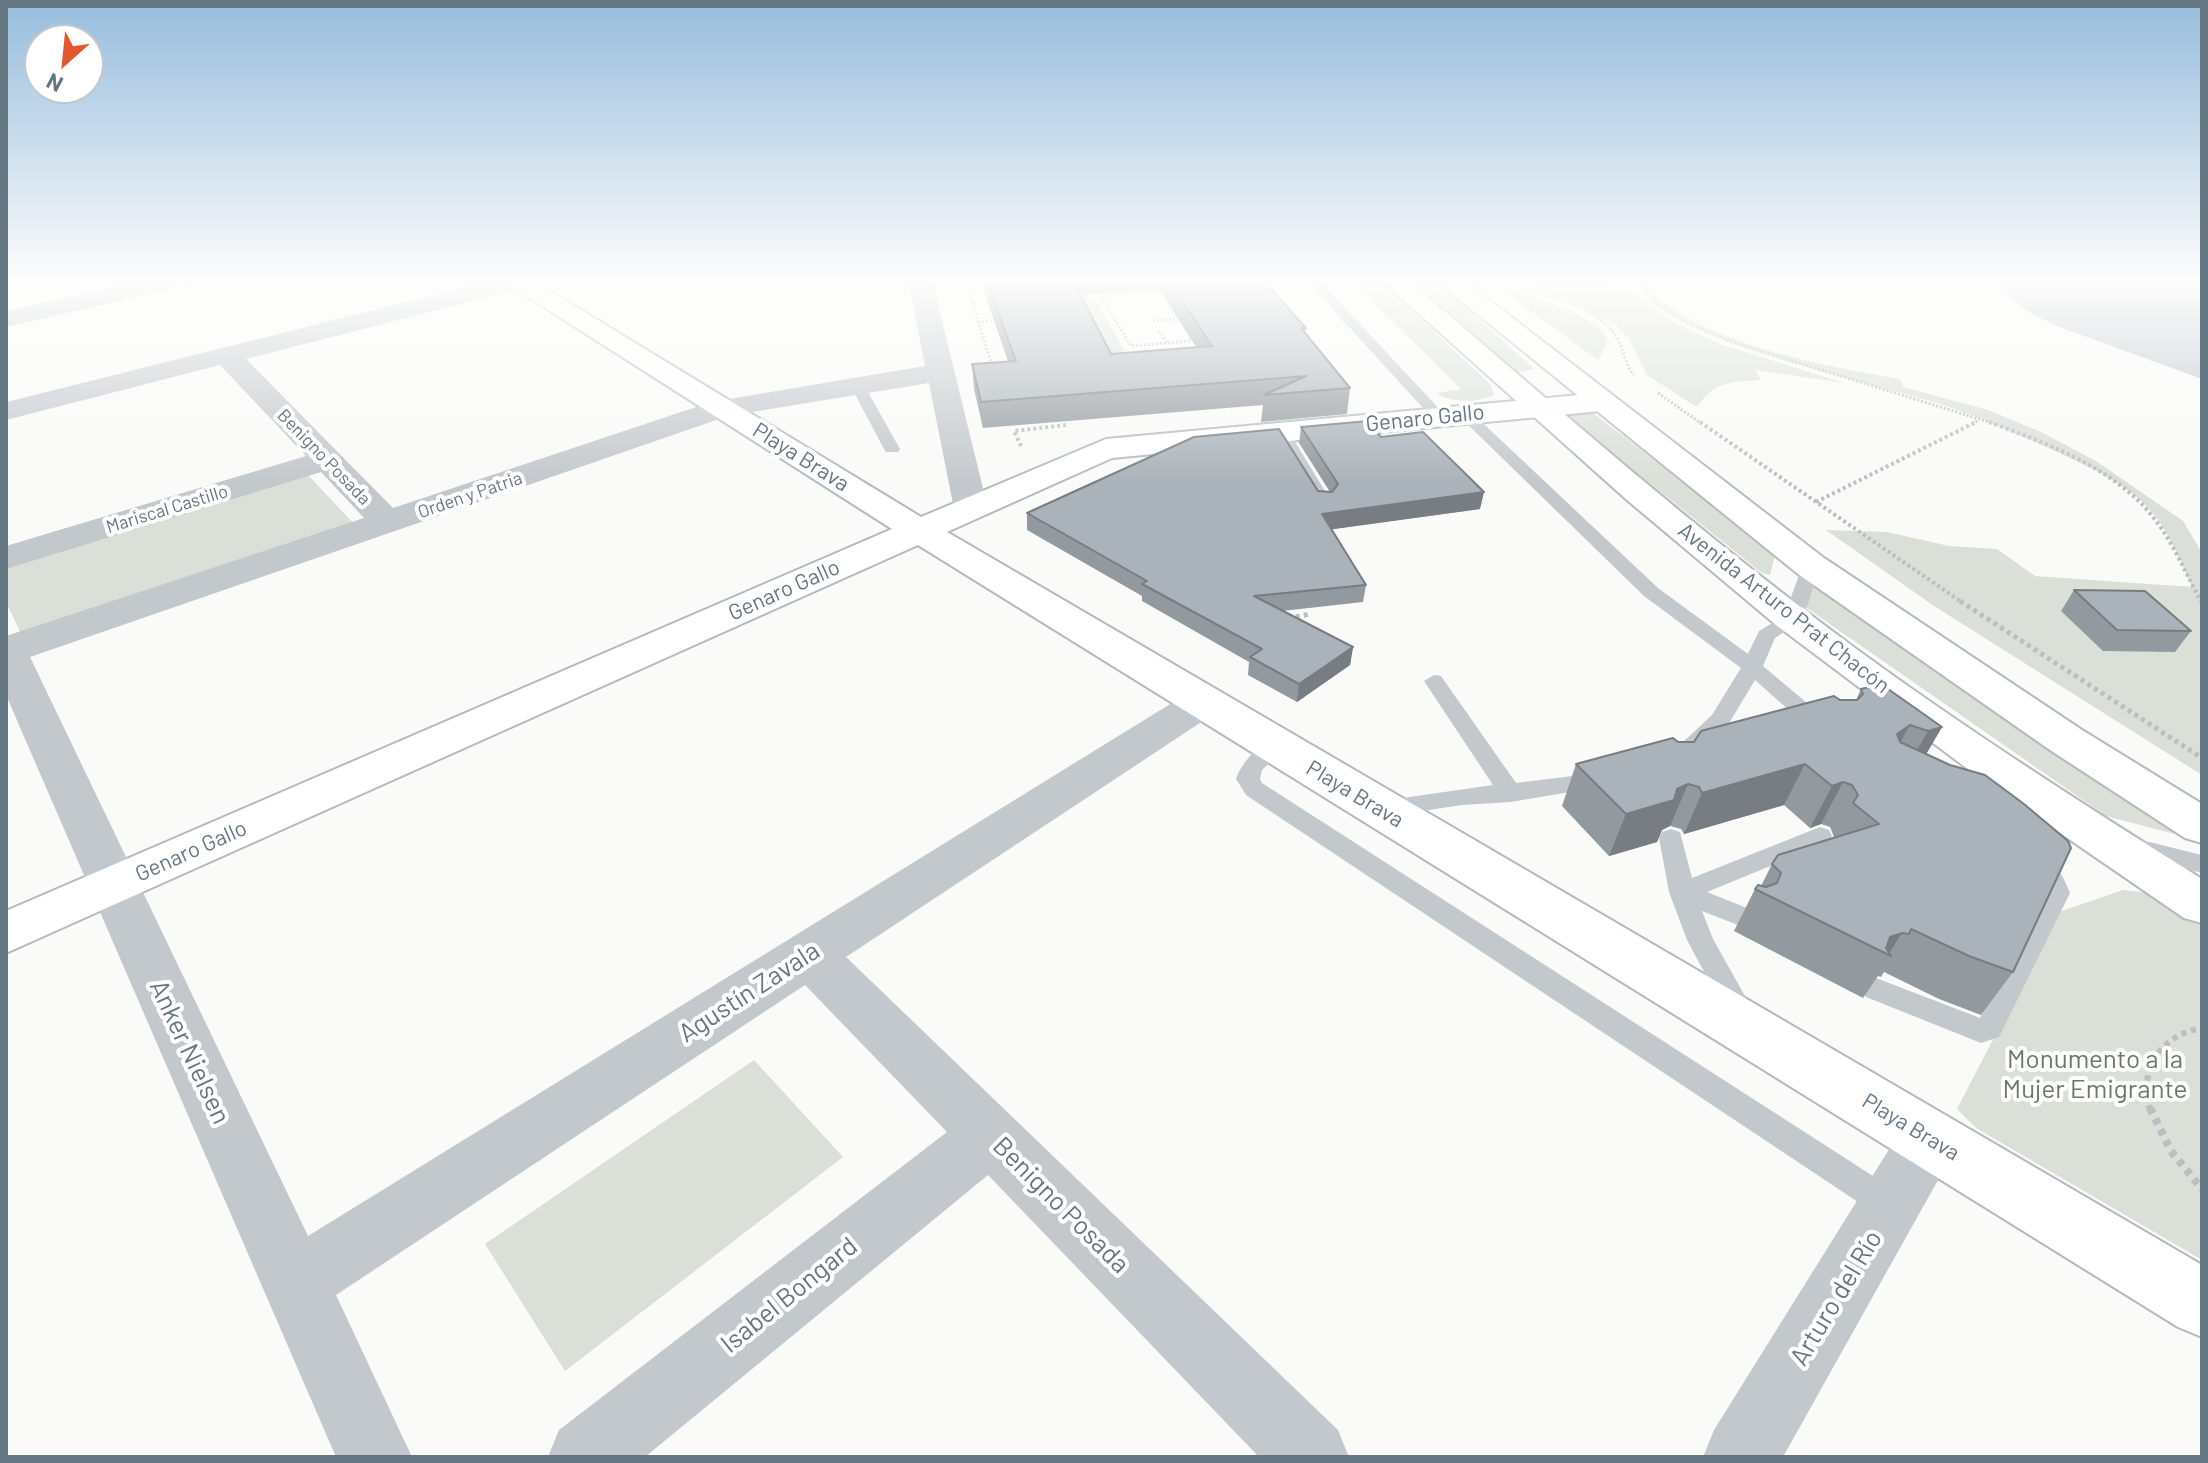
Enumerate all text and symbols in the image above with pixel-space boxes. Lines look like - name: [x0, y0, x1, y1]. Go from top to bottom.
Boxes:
- north arrow: [24, 24, 104, 104]
- text: N: [42, 69, 66, 99]
- street label: Genaro Gallo: [1364, 399, 1486, 437]
- street label: Benigno Posada: [273, 405, 375, 509]
- street label: Playa Brava: [748, 417, 854, 497]
- street label: Orden y Patria: [415, 467, 525, 523]
- street label: Mariscal Castillo: [104, 480, 230, 538]
- street label: Avenida Arturo Prat Chacón: [1673, 517, 1895, 699]
- street label: Genaro Gallo: [724, 554, 844, 626]
- street label: Playa Brava: [1301, 755, 1409, 833]
- street label: Genaro Gallo: [131, 815, 251, 887]
- street label: Agustín Zavala: [673, 935, 825, 1049]
- street label: Anker Nielsen: [143, 975, 237, 1129]
- park label: Monumento a la Mujer Emigrante: [2003, 1043, 2187, 1104]
- street label: Playa Brava: [1857, 1088, 1965, 1166]
- street label: Benigno Posada: [986, 1130, 1136, 1280]
- street label: Arturo del Río: [1783, 1225, 1889, 1371]
- street label: Isabel Bongard: [714, 1230, 864, 1360]

